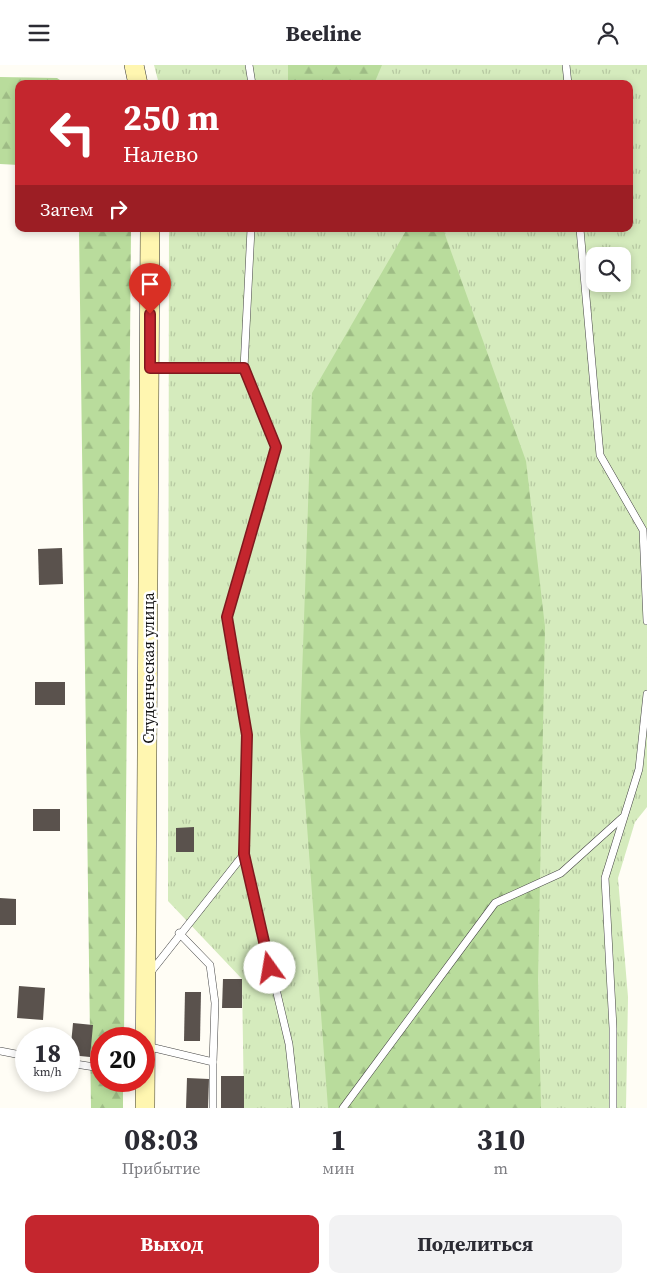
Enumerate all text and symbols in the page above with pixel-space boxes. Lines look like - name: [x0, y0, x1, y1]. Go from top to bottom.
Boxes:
- text: Beeline: [285, 18, 362, 48]
- icon: menu: [25, 19, 53, 47]
- icon: person: [594, 19, 622, 47]
- text: 250 m: [123, 94, 219, 142]
- icon: left: [40, 100, 105, 165]
- text: Налево: [123, 139, 198, 169]
- icon: right: [104, 195, 132, 223]
- text: Затем: [40, 196, 94, 222]
- map controls: [586, 247, 631, 292]
- button: search: [586, 247, 631, 292]
- pin: [129, 263, 171, 314]
- icon: arrive: [136, 270, 164, 298]
- street label: Студенческая улица: [137, 591, 159, 744]
- position arrow: [243, 941, 295, 993]
- speed limit sign: 20: [90, 1027, 155, 1092]
- text: 18: [34, 1036, 61, 1070]
- text: km/h: [33, 1064, 62, 1080]
- text: 08:03: [124, 1119, 198, 1160]
- text: 1: [330, 1119, 347, 1160]
- text: 310: [476, 1119, 525, 1160]
- text: Прибытие: [122, 1157, 201, 1179]
- text: мин: [322, 1157, 355, 1179]
- text: m: [494, 1157, 508, 1179]
- button: Выход: [25, 1215, 319, 1273]
- button: Поделиться: [329, 1215, 622, 1273]

